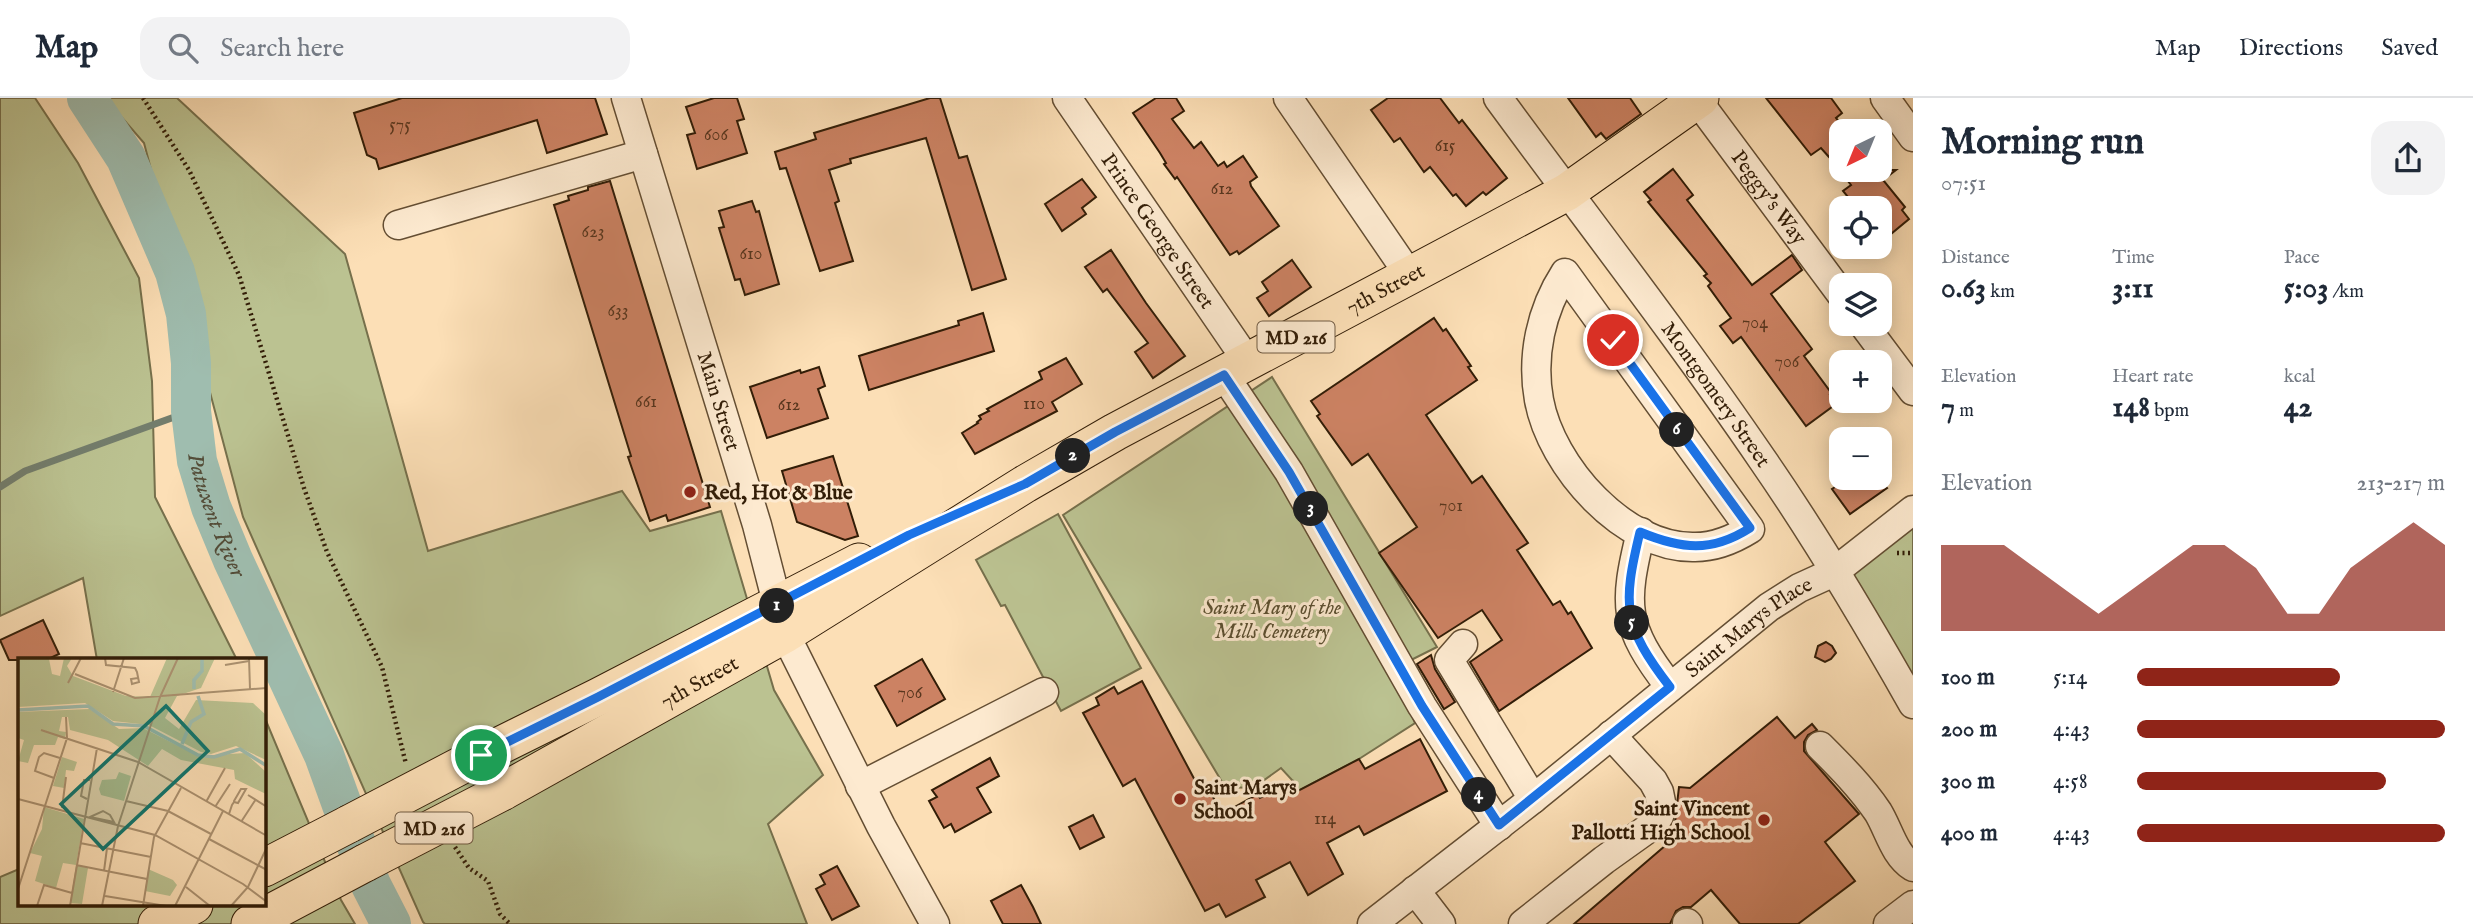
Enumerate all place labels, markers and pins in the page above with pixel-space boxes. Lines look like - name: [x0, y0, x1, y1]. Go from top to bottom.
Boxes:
- pin: [1583, 310, 1643, 370]
- pin: 6: [1660, 412, 1694, 448]
- pin: 2: [1056, 438, 1090, 474]
- place label: Red, Hot & Blue: [704, 480, 853, 507]
- marker: Red, Hot & Blue: [682, 484, 698, 500]
- pin: 3: [1294, 492, 1328, 526]
- pin: 1: [760, 588, 794, 624]
- pin: 5: [1614, 606, 1650, 640]
- pin: [451, 725, 511, 785]
- place label: Saint Marys School: [1194, 775, 1297, 826]
- pin: 4: [1462, 778, 1496, 812]
- marker: Saint Marys School: [1172, 791, 1188, 807]
- place label: Saint Vincent Pallotti High School: [1572, 796, 1751, 847]
- marker: Saint Vincent Pallotti High School: [1756, 812, 1772, 828]

